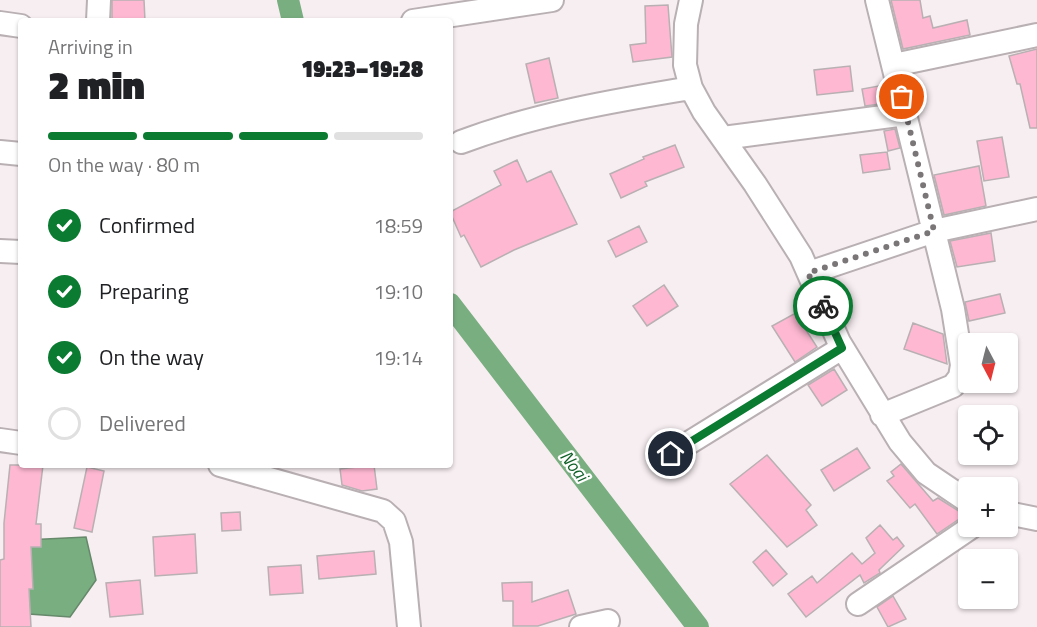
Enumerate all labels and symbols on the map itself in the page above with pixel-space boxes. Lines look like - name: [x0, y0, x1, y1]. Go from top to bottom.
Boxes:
- pin: [876, 71, 927, 122]
- courier: [793, 276, 853, 336]
- north arrow: [958, 333, 1018, 393]
- pin: [645, 428, 696, 479]
- water label: Noai: [554, 444, 596, 489]

